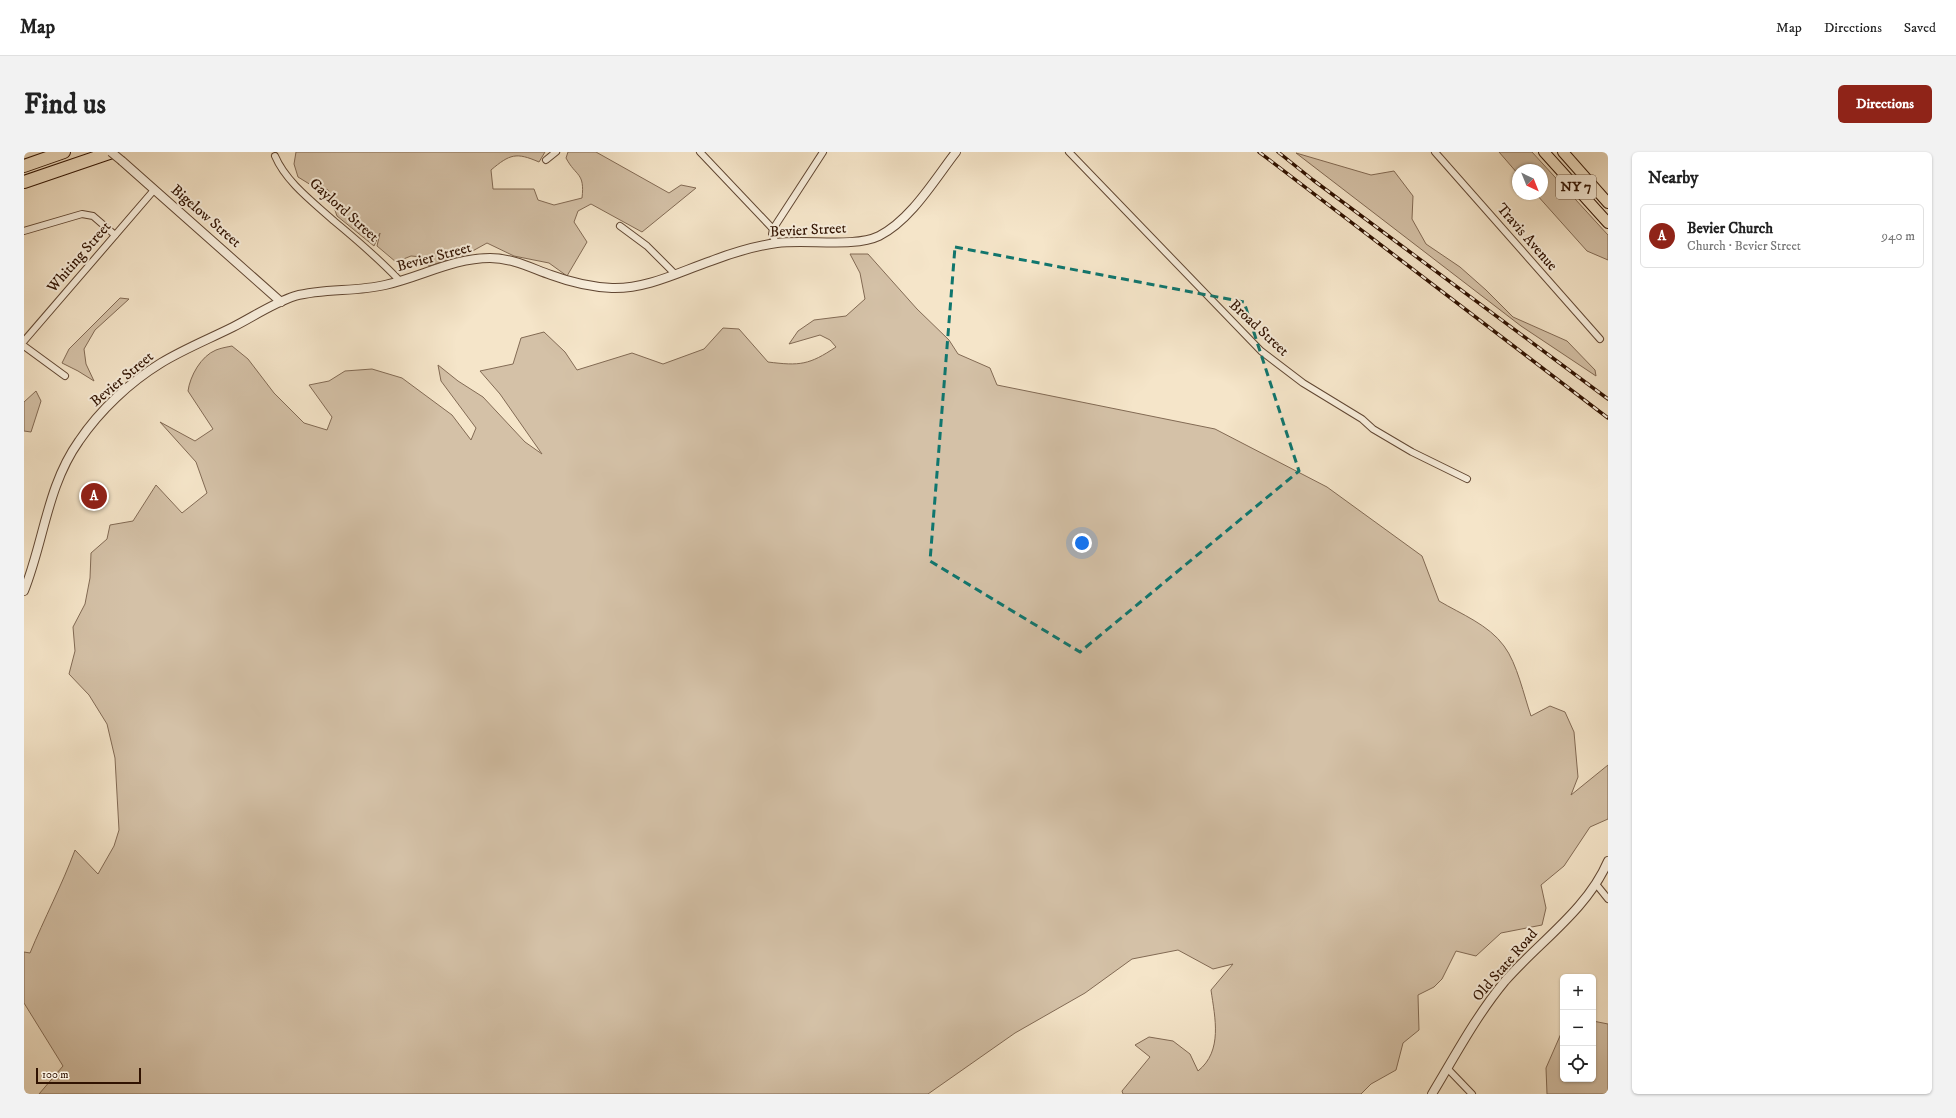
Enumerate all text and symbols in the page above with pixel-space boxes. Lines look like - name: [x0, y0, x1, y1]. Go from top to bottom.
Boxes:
- text: Map: [20, 16, 55, 39]
- text: Map: [1776, 19, 1802, 37]
- text: Directions: [1824, 19, 1882, 37]
- text: Saved: [1904, 19, 1936, 37]
- button: Directions: [1838, 85, 1932, 123]
- text: Find us: [24, 87, 106, 122]
- north arrow: [1512, 164, 1548, 200]
- text: Nearby: [1648, 167, 1698, 189]
- street label: Gaylord Street: [305, 174, 383, 246]
- road number: NY 7: [1556, 175, 1596, 199]
- street label: Bigelow Street: [167, 180, 245, 252]
- street label: Travis Avenue: [1492, 199, 1562, 275]
- street label: Whiting Street: [42, 217, 115, 297]
- street label: Bevier Street: [769, 218, 847, 241]
- text: Bevier Church: [1687, 219, 1773, 238]
- text: A: [1658, 228, 1666, 244]
- text: 940 m: [1881, 228, 1915, 244]
- street label: Bevier Street: [395, 238, 474, 276]
- text: Church · Bevier Street: [1687, 238, 1801, 254]
- street label: Broad Street: [1225, 296, 1293, 361]
- street label: Bevier Street: [87, 347, 158, 411]
- pin: A: [81, 481, 107, 511]
- your location: [1072, 533, 1092, 553]
- street label: Old State Road: [1468, 924, 1542, 1005]
- map controls: [1560, 974, 1596, 1082]
- button: +: [1560, 974, 1596, 1010]
- button: −: [1560, 1010, 1596, 1046]
- button: locate: [1560, 1046, 1596, 1082]
- scale bar: [36, 1066, 141, 1085]
- text: 100 m: [42, 1068, 68, 1082]

